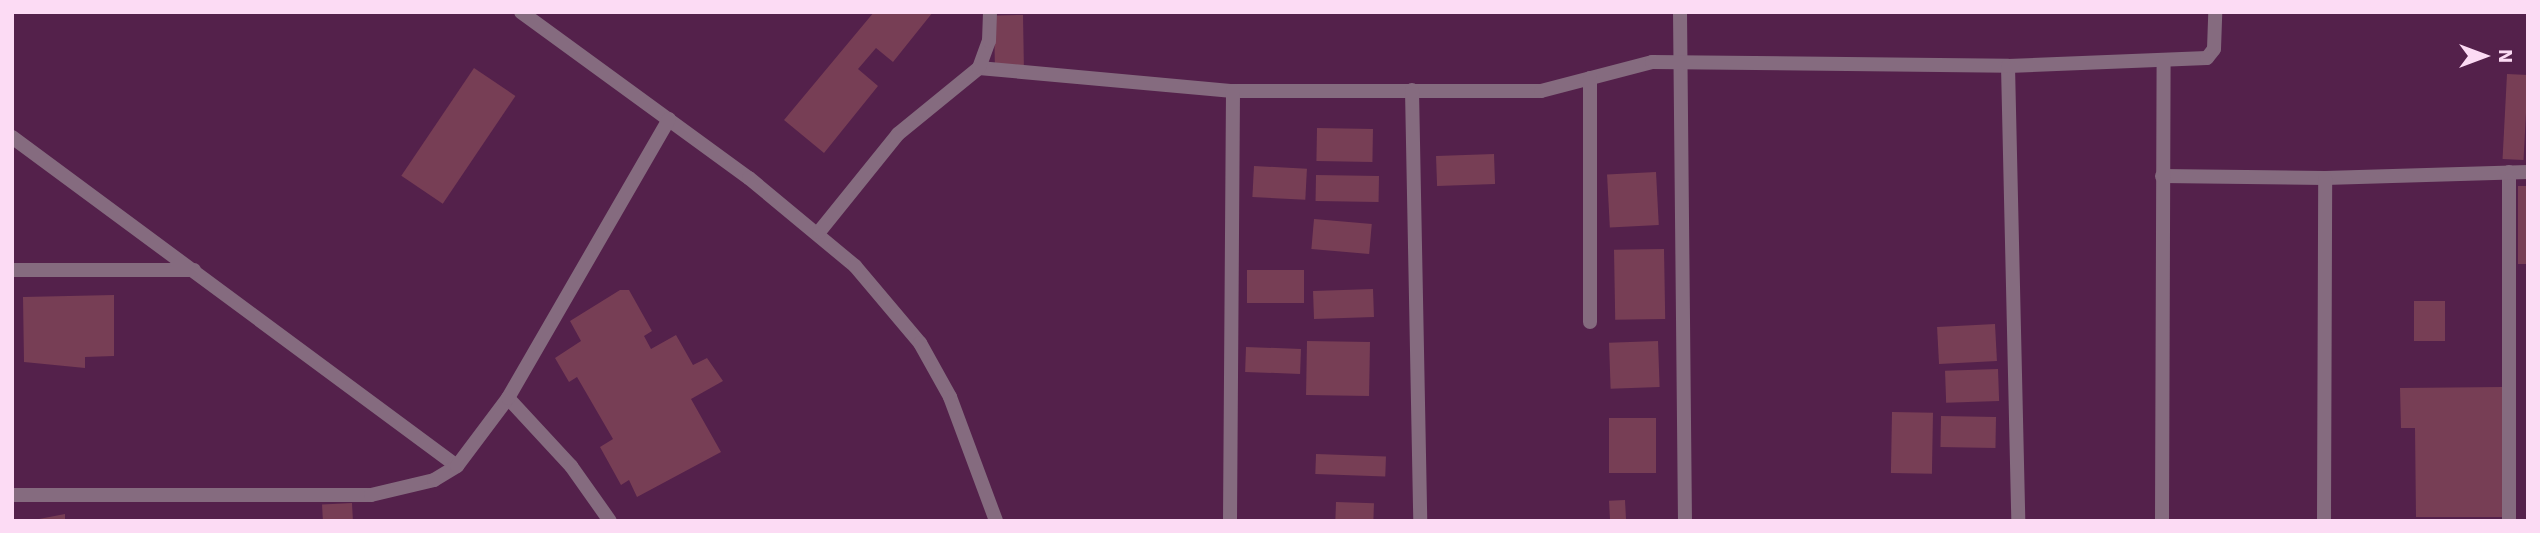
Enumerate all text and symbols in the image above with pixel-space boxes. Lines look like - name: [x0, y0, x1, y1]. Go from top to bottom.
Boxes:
- north arrow: [2449, 21, 2519, 91]
- text: N: [2494, 49, 2517, 63]

